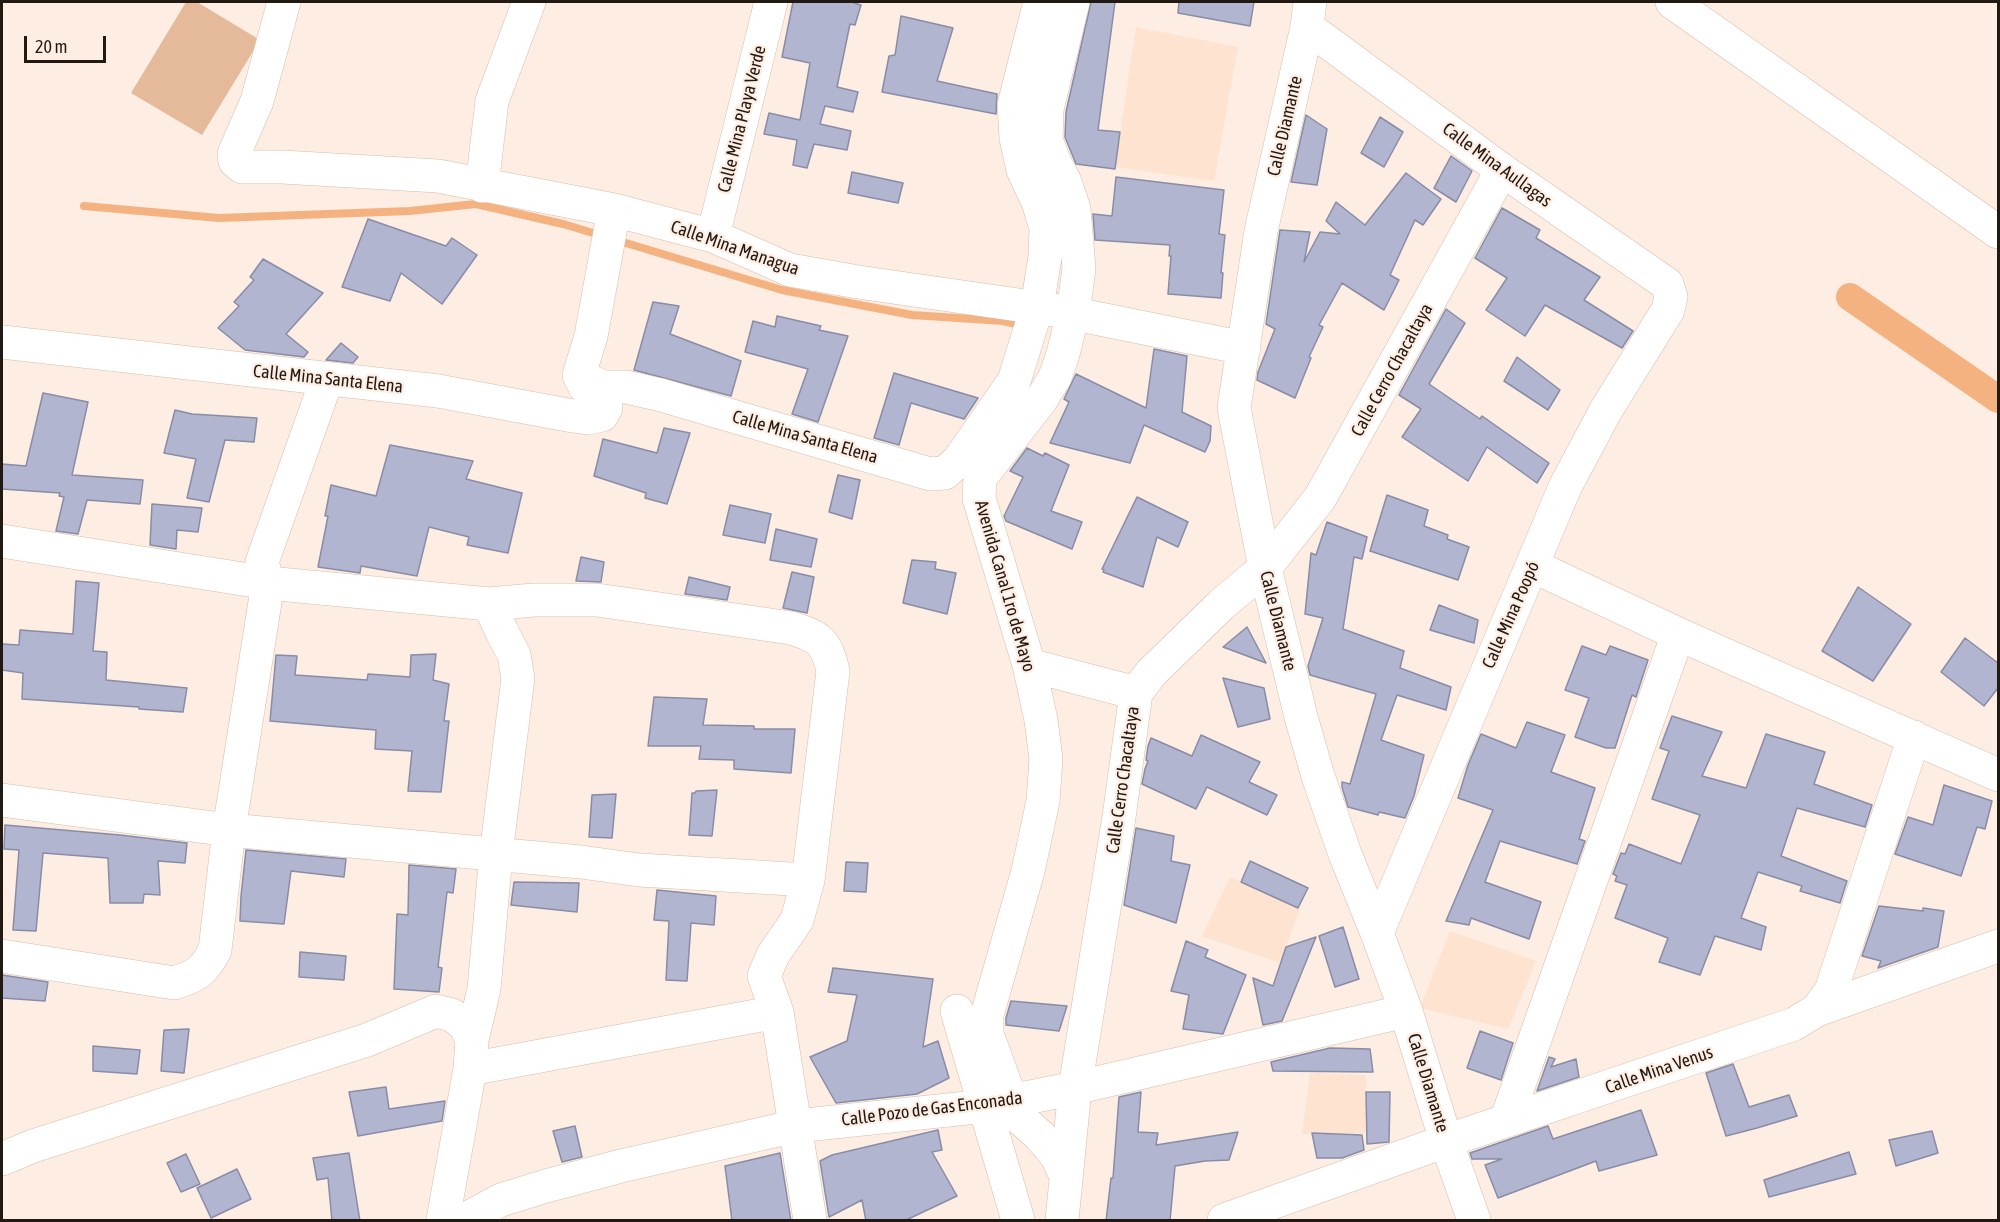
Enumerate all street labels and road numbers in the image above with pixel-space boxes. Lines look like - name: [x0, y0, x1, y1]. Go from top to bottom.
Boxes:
- street label: Calle Mina Playa Verde: [713, 43, 771, 195]
- street label: Calle Diamante: [1263, 74, 1307, 178]
- street label: Calle Mina Aullagas: [1438, 118, 1556, 212]
- street label: Calle Mina Managua: [668, 216, 802, 280]
- street label: Calle Cerro Chacaltaya: [1347, 300, 1437, 440]
- street label: Calle Mina Santa Elena: [252, 360, 404, 398]
- street label: Calle Mina Santa Elena: [730, 406, 880, 468]
- street label: Avenida Canal 1ro de Mayo: [970, 498, 1040, 674]
- street label: Calle Mina Poopó: [1478, 558, 1544, 672]
- street label: Calle Diamante: [1255, 569, 1301, 673]
- street label: Calle Cerro Chacaltaya: [1102, 705, 1144, 855]
- street label: Calle Diamante: [1403, 1031, 1453, 1135]
- street label: Calle Mina Venus: [1602, 1041, 1716, 1099]
- street label: Calle Pozo de Gas Enconada: [840, 1087, 1024, 1131]

